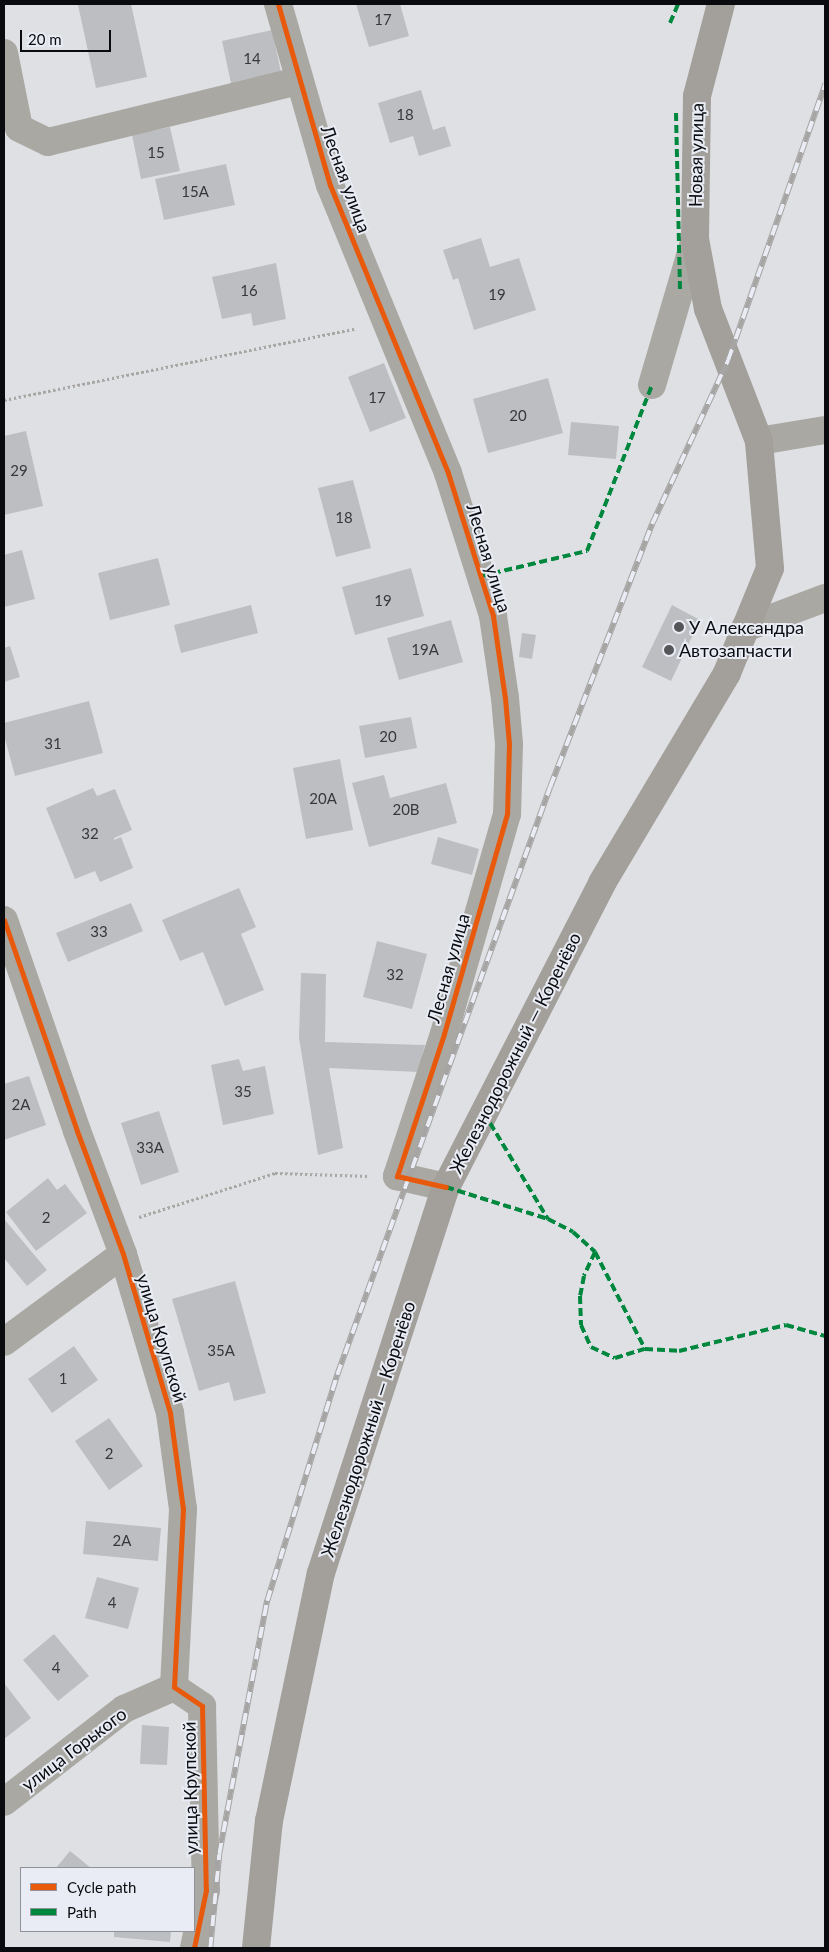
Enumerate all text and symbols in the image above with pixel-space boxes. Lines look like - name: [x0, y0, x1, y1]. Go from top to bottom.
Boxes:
- house number: 17: [374, 11, 392, 29]
- scale bar: [22, 20, 114, 52]
- text: 20 m: [28, 30, 62, 48]
- house number: 14: [243, 50, 261, 68]
- street label: Новая улица: [684, 103, 708, 207]
- house number: 18: [396, 106, 414, 124]
- street label: Лесная улица: [317, 122, 375, 236]
- house number: 15: [147, 144, 165, 162]
- house number: 15А: [181, 183, 209, 201]
- house number: 16: [240, 282, 258, 300]
- house number: 19: [488, 286, 506, 304]
- house number: 17: [368, 389, 386, 407]
- house number: 20: [509, 407, 527, 425]
- house number: 29: [10, 462, 28, 480]
- street label: Лесная улица: [462, 501, 516, 615]
- house number: 18: [335, 509, 353, 527]
- house number: 19: [374, 592, 392, 610]
- place label: У Александра: [689, 616, 804, 638]
- marker: У Александра: [673, 621, 685, 633]
- place label: Автозапчасти: [679, 639, 792, 661]
- house number: 19А: [411, 641, 439, 659]
- marker: Автозапчасти: [663, 644, 675, 656]
- house number: 20: [379, 728, 397, 746]
- house number: 31: [44, 735, 62, 753]
- house number: 20А: [309, 790, 337, 808]
- house number: 20В: [392, 801, 420, 819]
- house number: 32: [81, 825, 99, 843]
- street label: Лесная улица: [422, 911, 474, 1025]
- house number: 33: [90, 923, 108, 941]
- street label: Железнодорожный — Коренёво: [445, 929, 585, 1177]
- house number: 32: [386, 966, 404, 984]
- house number: 35: [234, 1083, 252, 1101]
- house number: 2А: [12, 1096, 30, 1114]
- house number: 33А: [136, 1139, 164, 1157]
- house number: 2: [42, 1209, 50, 1227]
- street label: улица Крупской: [132, 1271, 192, 1405]
- street label: Железнодорожный — Коренёво: [316, 1298, 420, 1560]
- house number: 35А: [207, 1342, 235, 1360]
- house number: 1: [59, 1370, 67, 1388]
- house number: 2: [105, 1445, 113, 1463]
- house number: 2А: [113, 1532, 131, 1550]
- house number: 4: [108, 1594, 116, 1612]
- house number: 4: [52, 1659, 60, 1677]
- street label: улица Горького: [17, 1703, 131, 1795]
- street label: улица Крупской: [178, 1721, 202, 1855]
- legend: [20, 1867, 195, 1932]
- text: Cycle path: [67, 1878, 136, 1896]
- text: Path: [67, 1903, 97, 1921]

